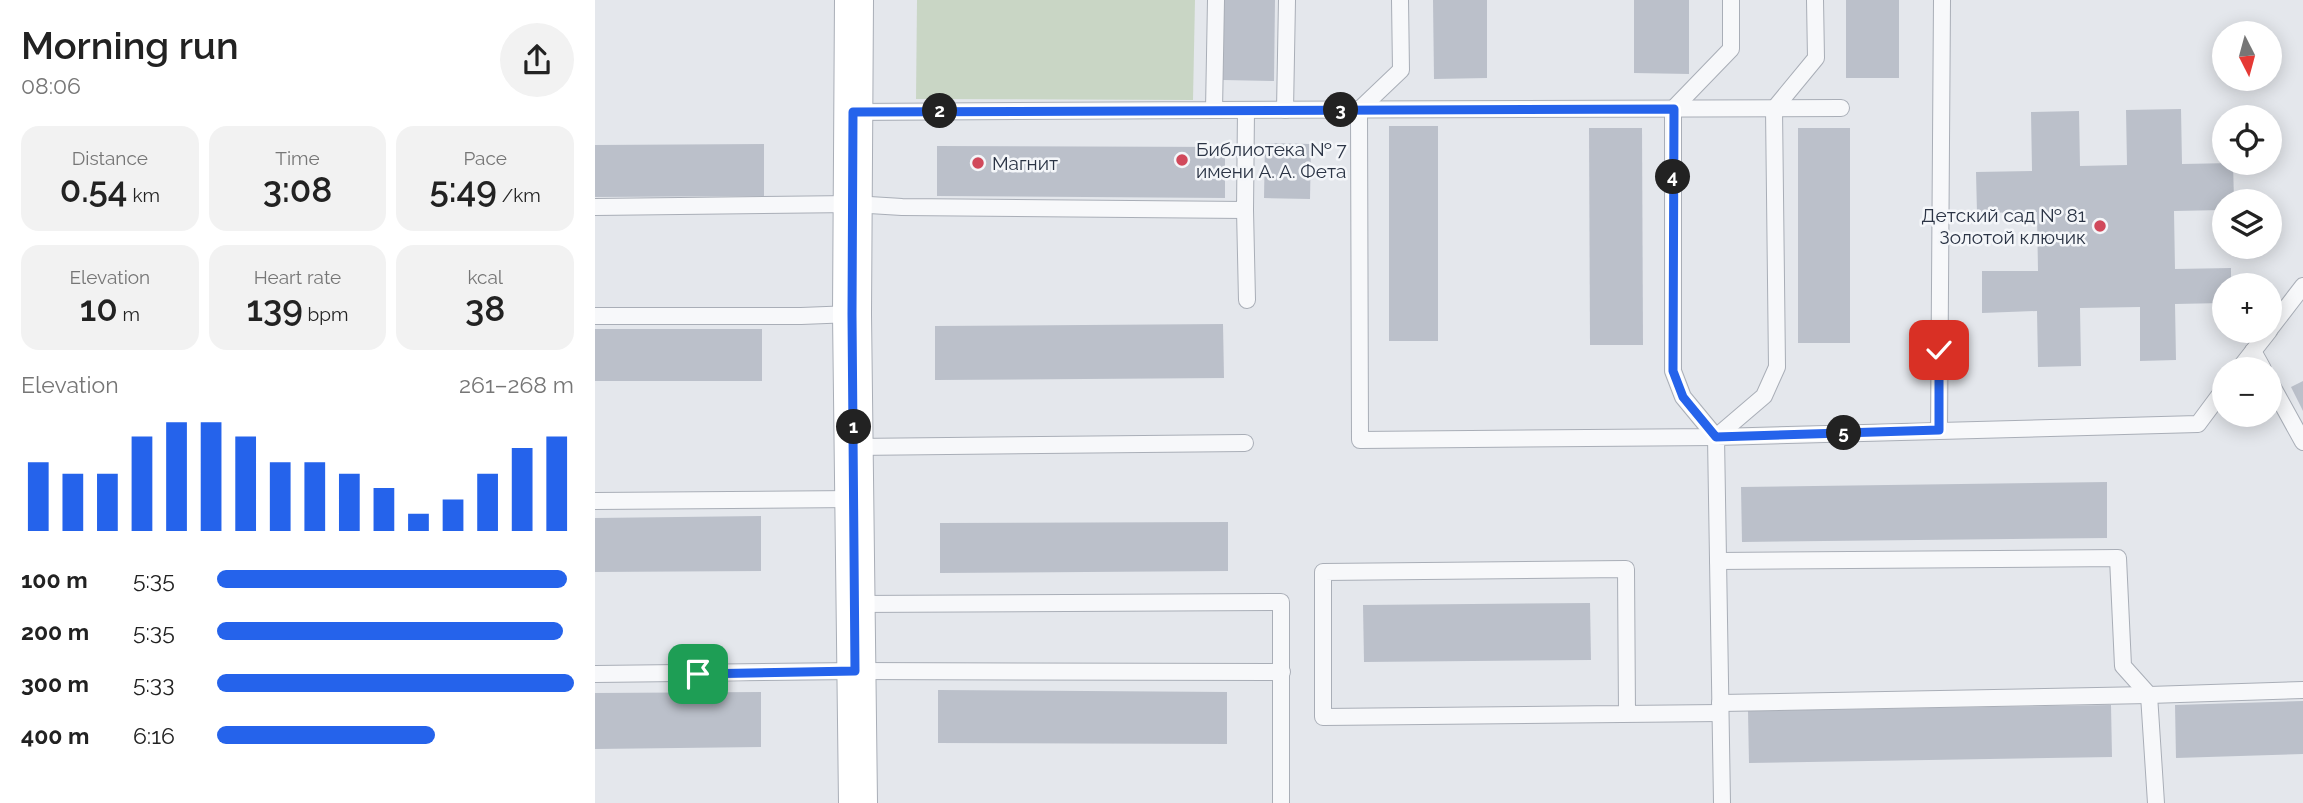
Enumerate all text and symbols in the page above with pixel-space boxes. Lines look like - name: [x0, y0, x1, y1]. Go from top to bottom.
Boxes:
- north arrow: [2212, 21, 2282, 91]
- map controls: [2212, 21, 2282, 427]
- text: Morning run: [21, 23, 239, 68]
- button: share: [500, 23, 574, 97]
- text: 08:06: [21, 72, 81, 99]
- pin: 3: [1323, 92, 1359, 128]
- pin: 2: [923, 94, 957, 128]
- text: 3: [1335, 98, 1346, 120]
- text: 2: [934, 99, 945, 121]
- button: locate: [2212, 105, 2282, 175]
- place label: Библиотека № 7 имени А. А. Фета: [1196, 138, 1347, 182]
- text: Distance: [72, 147, 148, 169]
- text: Time: [275, 147, 320, 169]
- text: Pace: [463, 147, 507, 169]
- place label: Магнит: [992, 152, 1058, 174]
- marker: Библиотека № 7 имени А. А. Фета: [1174, 152, 1190, 168]
- marker: Магнит: [970, 155, 986, 171]
- pin: 4: [1655, 160, 1691, 194]
- text: 4: [1667, 165, 1678, 187]
- text: 0.54: [60, 169, 128, 210]
- text: 3:08: [263, 169, 332, 210]
- text: 5:49: [430, 169, 497, 210]
- text: km: [128, 184, 160, 206]
- text: /km: [497, 184, 541, 206]
- button: layers: [2212, 189, 2282, 259]
- place label: Детский сад № 81 Золотой ключик: [1921, 204, 2086, 248]
- marker: Детский сад № 81 Золотой ключик: [2092, 218, 2108, 234]
- text: Elevation: [69, 266, 150, 288]
- text: Heart rate: [254, 266, 341, 288]
- text: kcal: [467, 266, 503, 288]
- button: +: [2212, 273, 2282, 343]
- text: 10: [80, 288, 118, 329]
- text: 139: [246, 288, 303, 329]
- text: 38: [465, 288, 505, 329]
- text: m: [118, 303, 140, 325]
- text: bpm: [303, 303, 349, 325]
- pin: [1909, 320, 1969, 380]
- icon: check: [1920, 331, 1958, 369]
- button: −: [2212, 357, 2282, 427]
- text: Elevation: [21, 371, 119, 398]
- text: 261–268 m: [459, 371, 574, 398]
- pin: 1: [837, 410, 871, 444]
- text: 1: [849, 415, 858, 437]
- pin: 5: [1827, 416, 1861, 450]
- text: 5: [1838, 421, 1849, 443]
- text: 100 m: [21, 566, 88, 593]
- text: 5:35: [133, 566, 175, 593]
- text: 200 m: [21, 618, 89, 645]
- text: 5:35: [133, 618, 175, 645]
- pin: [668, 644, 728, 704]
- icon: arrive: [679, 655, 717, 693]
- text: 300 m: [21, 670, 89, 697]
- text: 5:33: [133, 670, 174, 697]
- text: 400 m: [21, 722, 89, 749]
- text: 6:16: [133, 722, 175, 749]

